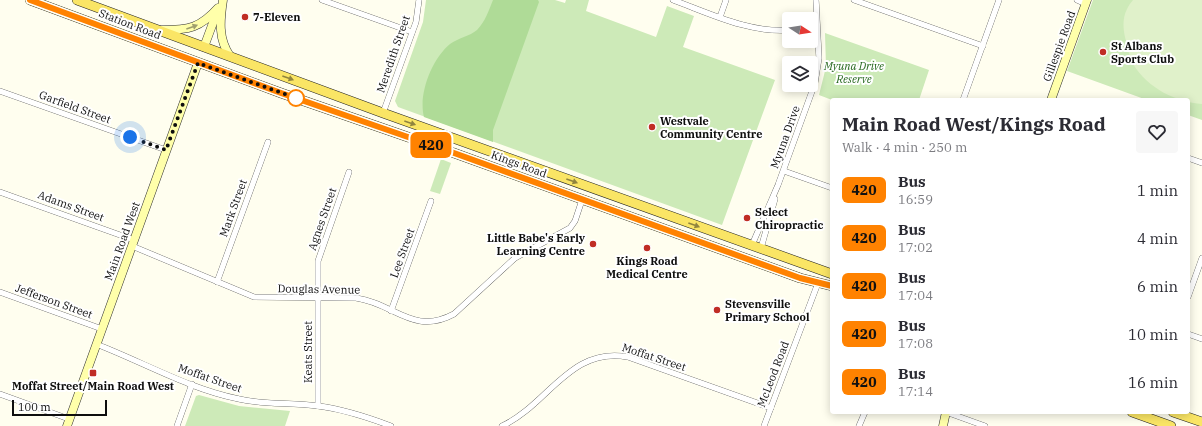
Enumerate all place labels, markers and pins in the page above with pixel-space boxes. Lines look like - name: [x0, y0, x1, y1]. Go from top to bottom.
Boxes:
- place label: 7-Eleven: [253, 10, 300, 24]
- marker: 7-Eleven: [240, 12, 250, 22]
- place label: St Albans Sports Club: [1111, 39, 1174, 66]
- marker: St Albans Sports Club: [1098, 47, 1108, 57]
- unlabelled marker: [287, 89, 305, 107]
- place label: Westvale Community Centre: [660, 114, 763, 141]
- marker: Westvale Community Centre: [647, 122, 657, 132]
- place label: Select Chiropractic: [755, 205, 823, 232]
- marker: Select Chiropractic: [742, 213, 752, 223]
- place label: Little Babe's Early Learning Centre: [487, 231, 586, 258]
- marker: Little Babe's Early Learning Centre: [588, 239, 598, 249]
- marker: Kings Road Medical Centre: [642, 243, 652, 253]
- place label: Kings Road Medical Centre: [606, 254, 688, 281]
- place label: Stevensville Primary School: [725, 297, 810, 324]
- marker: Stevensville Primary School: [712, 305, 722, 315]
- marker: Moffat Street/Main Road West: [88, 368, 98, 378]
- place label: Moffat Street/Main Road West: [12, 379, 174, 393]

